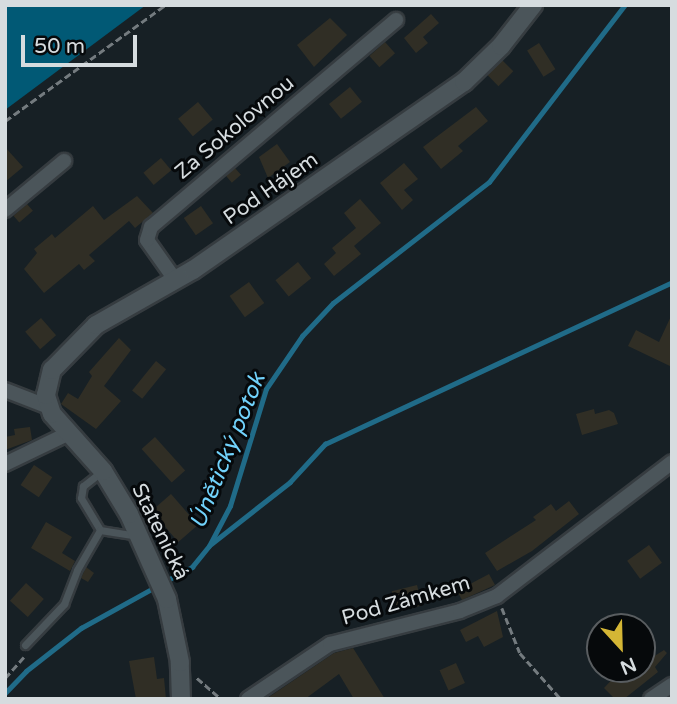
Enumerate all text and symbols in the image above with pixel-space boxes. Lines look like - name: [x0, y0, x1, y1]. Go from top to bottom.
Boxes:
- scale bar: [24, 21, 140, 65]
- text: 50 m: [34, 34, 85, 59]
- street label: Za Sokolovnou: [170, 71, 300, 185]
- street label: Pod Hájem: [219, 147, 323, 231]
- water label: Únětický potok: [184, 369, 272, 533]
- street label: Statenická: [126, 480, 194, 584]
- street label: Pod Zámkem: [339, 571, 473, 631]
- north arrow: [586, 613, 656, 683]
- text: N: [617, 653, 639, 679]

